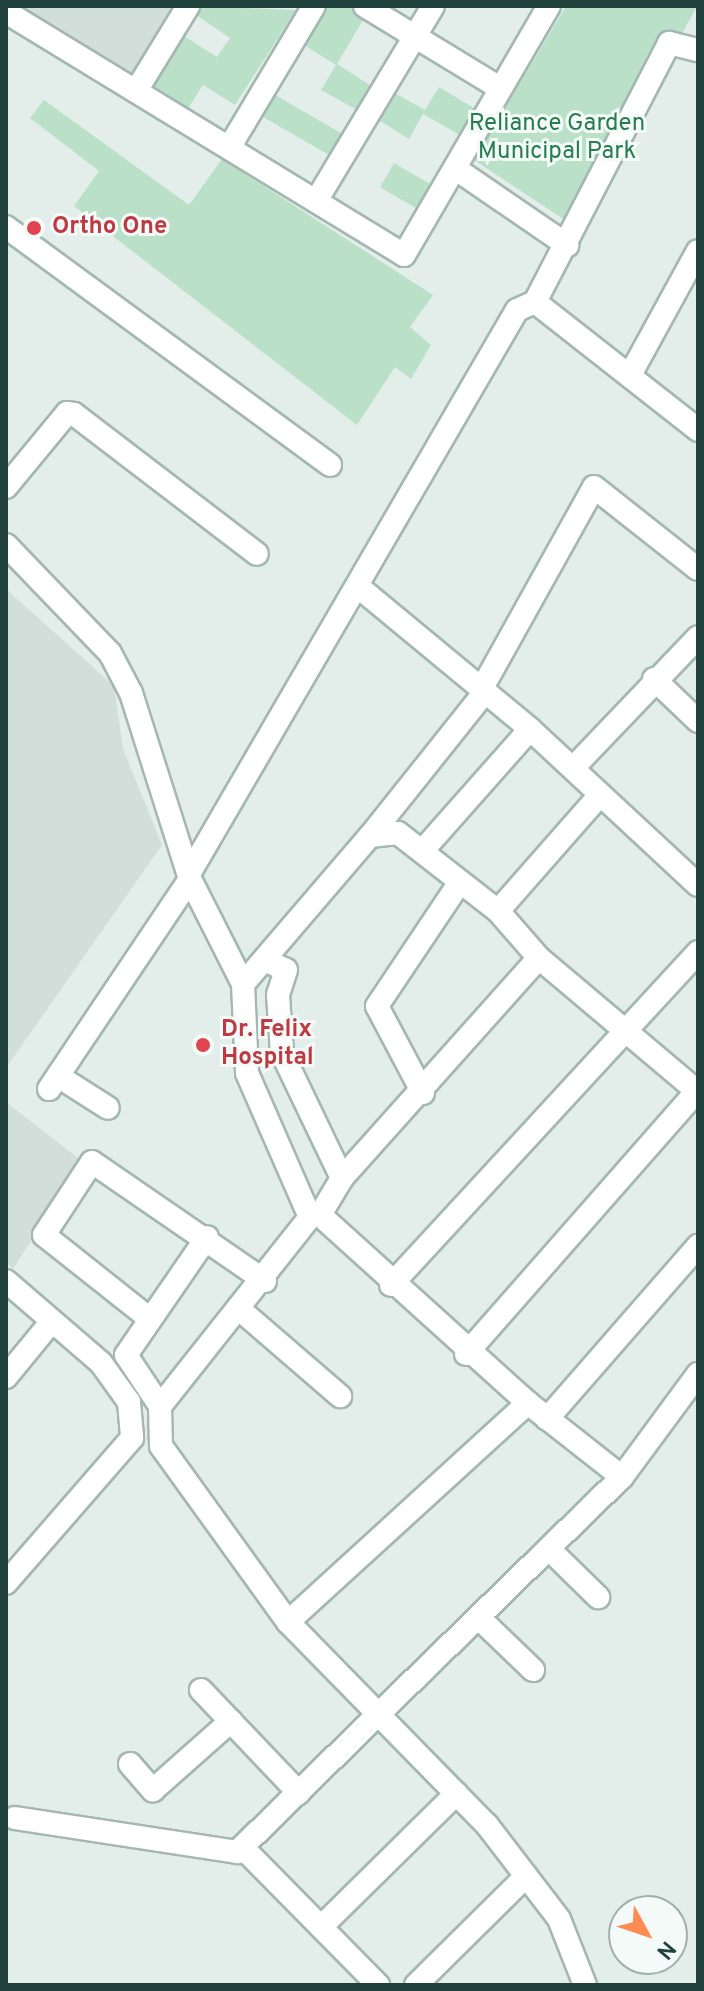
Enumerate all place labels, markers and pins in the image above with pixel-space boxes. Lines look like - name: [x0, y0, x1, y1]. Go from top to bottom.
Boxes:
- place label: Ortho One: [52, 214, 167, 242]
- marker: Ortho One: [23, 217, 45, 239]
- place label: Dr. Felix Hospital: [221, 1017, 314, 1073]
- marker: Dr. Felix Hospital: [192, 1034, 214, 1056]

